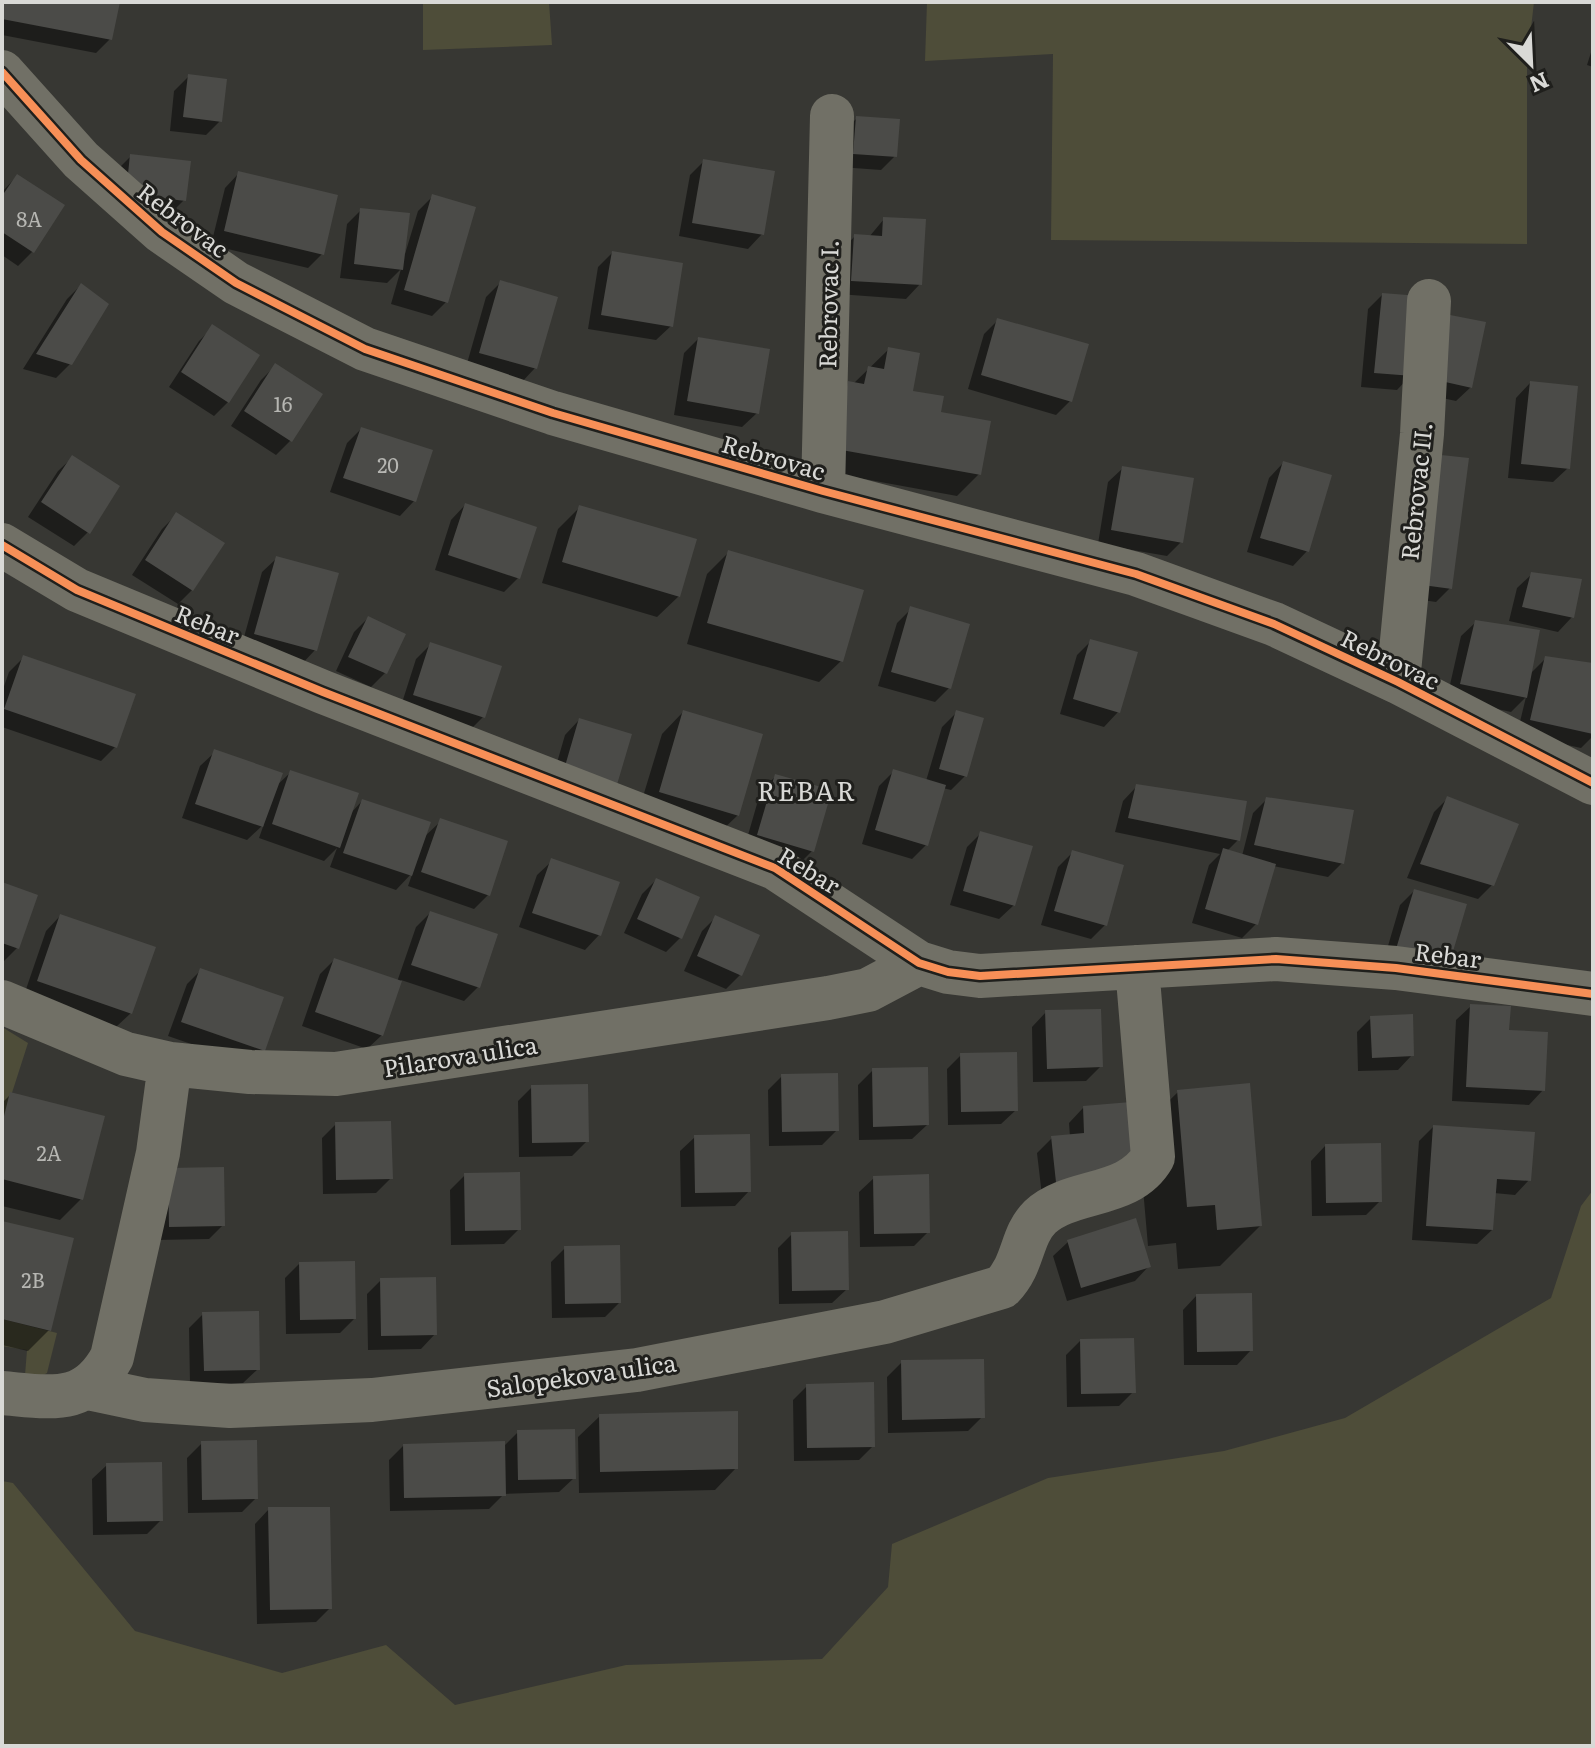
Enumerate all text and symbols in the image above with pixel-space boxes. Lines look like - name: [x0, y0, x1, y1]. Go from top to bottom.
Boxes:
- north arrow: [1491, 24, 1571, 104]
- text: N: [1525, 65, 1555, 102]
- street label: Rebrovac: [131, 173, 237, 265]
- house number: 8A: [16, 203, 42, 233]
- street label: Rebrovac I.: [808, 239, 846, 369]
- house number: 16: [274, 388, 293, 418]
- street label: Rebrovac II.: [1390, 420, 1440, 562]
- street label: Rebrovac: [718, 425, 830, 487]
- house number: 20: [377, 449, 399, 479]
- street label: Rebar: [170, 594, 246, 652]
- street label: Rebrovac: [1336, 619, 1446, 697]
- district label: REBAR: [757, 770, 857, 809]
- street label: Rebar: [772, 837, 848, 902]
- street label: Rebar: [1413, 933, 1484, 976]
- street label: Pilarova ulica: [380, 1026, 540, 1084]
- house number: 2A: [37, 1137, 62, 1167]
- house number: 2B: [21, 1264, 45, 1294]
- street label: Salopekova ulica: [484, 1343, 678, 1405]

